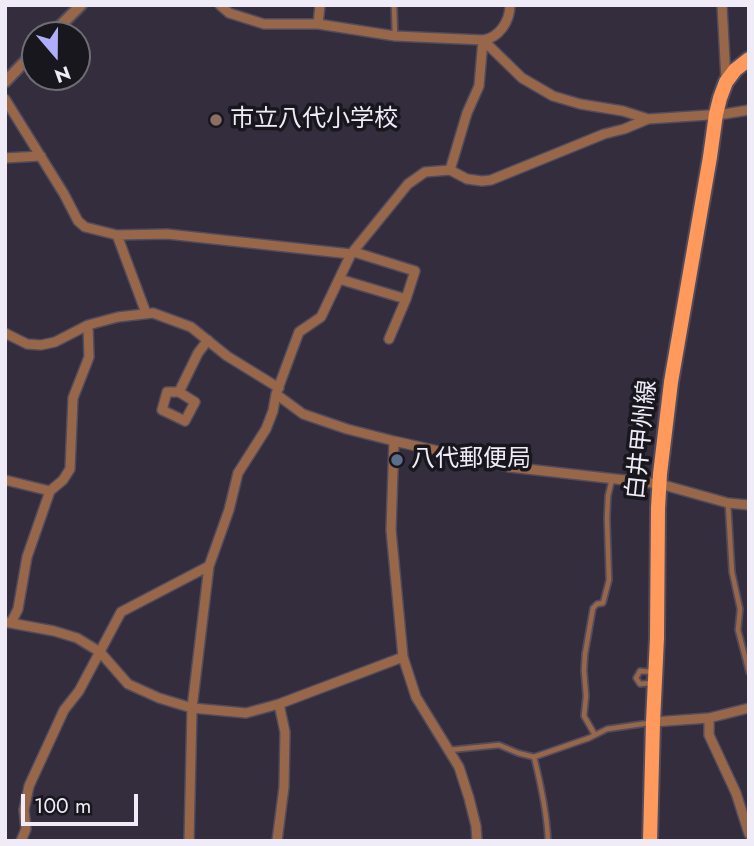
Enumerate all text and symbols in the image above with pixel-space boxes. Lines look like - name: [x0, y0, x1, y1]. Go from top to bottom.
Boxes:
- north arrow: [21, 21, 91, 91]
- text: N: [51, 59, 74, 90]
- place label: 市立八代小学校: [230, 106, 398, 134]
- marker: 市立八代小学校: [208, 112, 224, 128]
- street label: 白井甲州線: [622, 379, 664, 501]
- place label: 八代郵便局: [411, 446, 531, 474]
- marker: 八代郵便局: [389, 452, 405, 468]
- scale bar: [24, 780, 142, 824]
- text: 100 m: [34, 791, 91, 821]

